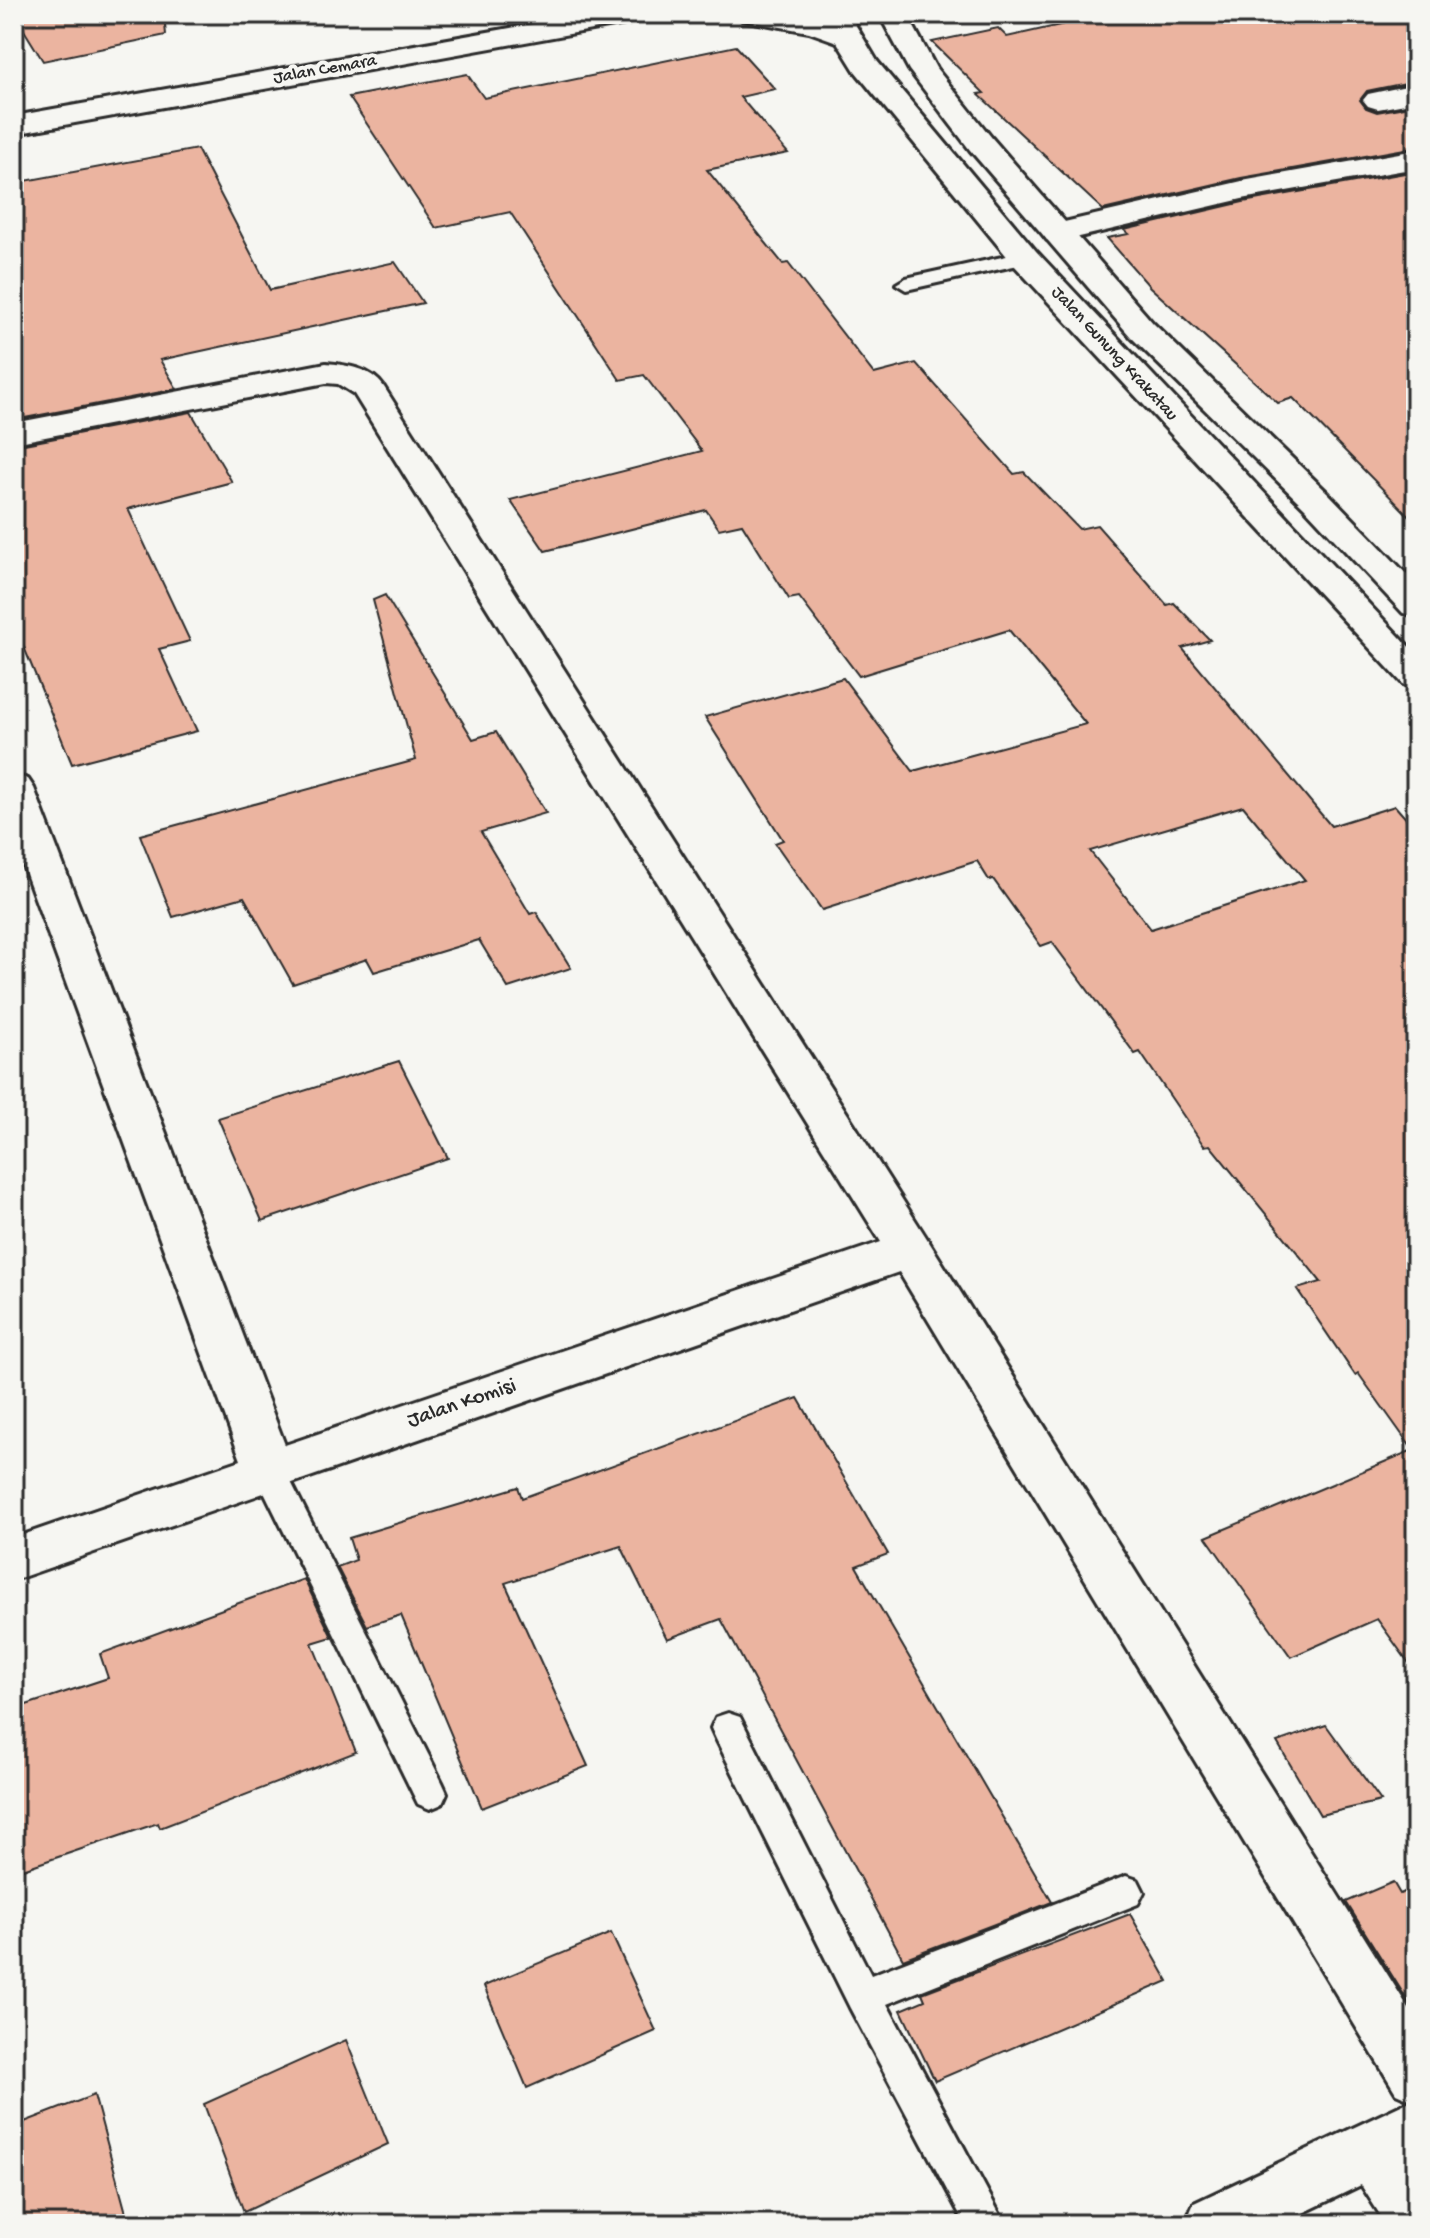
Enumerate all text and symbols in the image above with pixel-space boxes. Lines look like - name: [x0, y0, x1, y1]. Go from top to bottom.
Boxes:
- street label: Jalan Cemara: [272, 50, 379, 89]
- street label: Jalan Gunung Krakatau: [1046, 282, 1182, 426]
- street label: Jalan Komisi: [404, 1373, 520, 1435]

